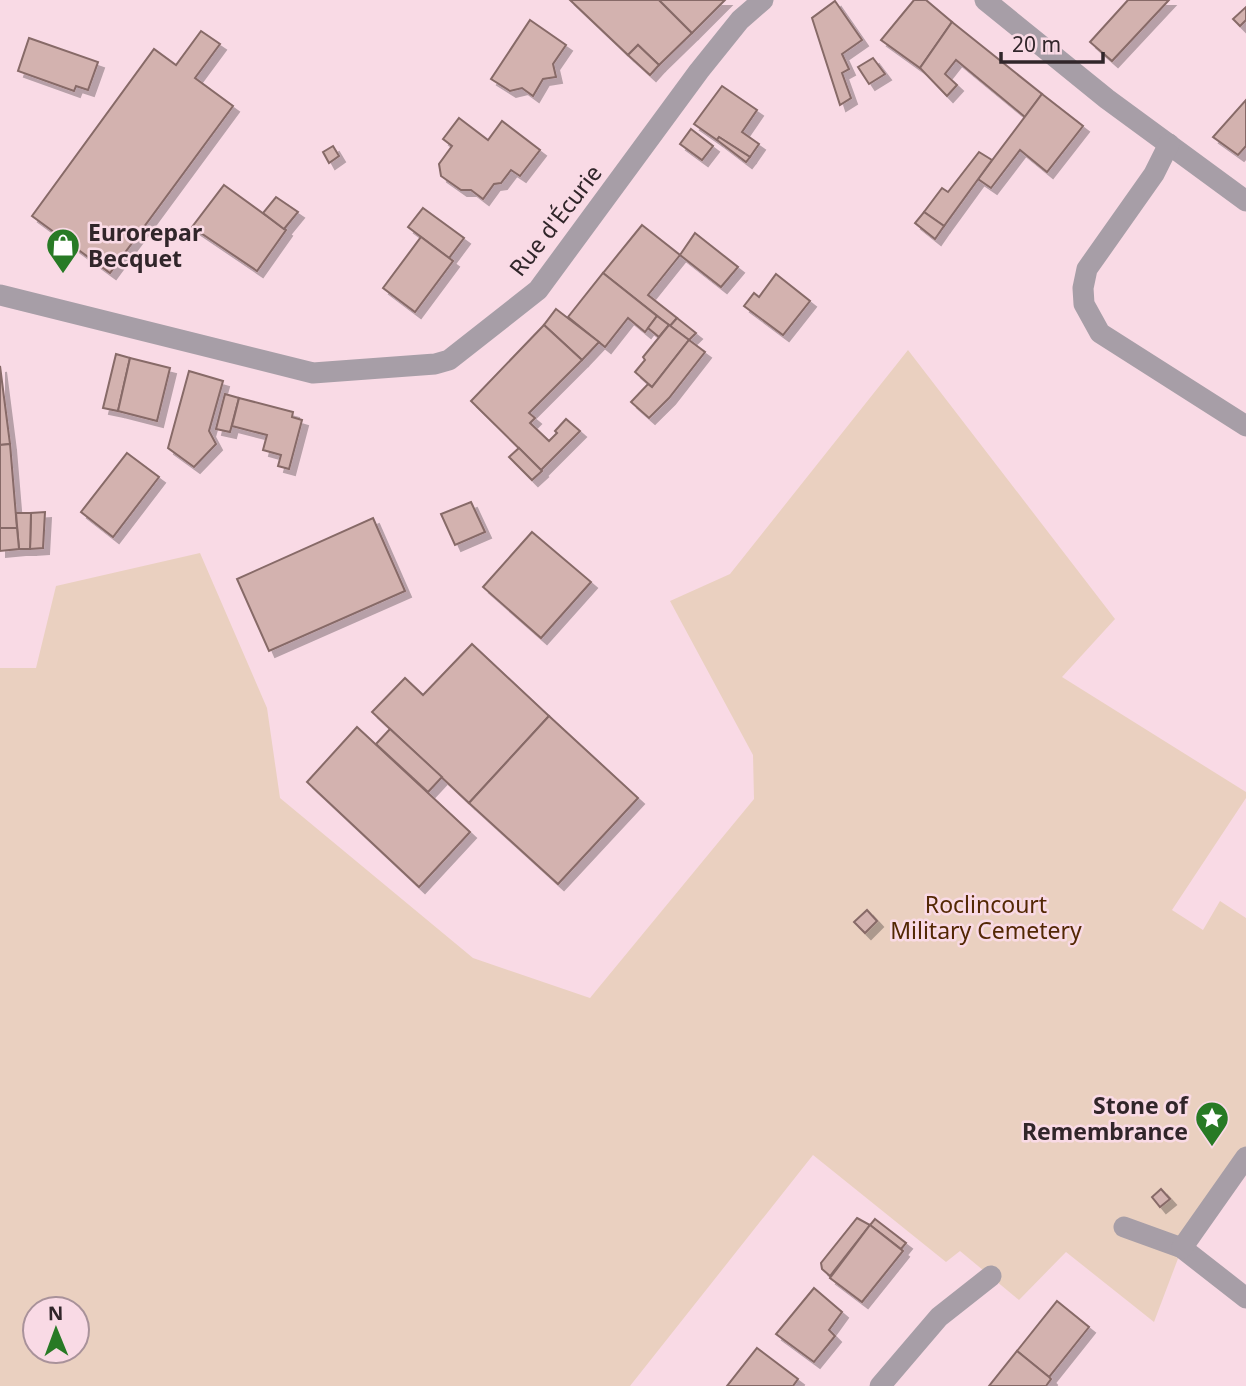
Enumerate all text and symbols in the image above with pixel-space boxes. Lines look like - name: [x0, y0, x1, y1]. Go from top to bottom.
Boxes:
- scale bar: [1001, 21, 1102, 65]
- text: 20 m: [1012, 30, 1061, 58]
- street label: Rue d'Écurie: [501, 158, 609, 282]
- place label: Eurorepar Becquet: [88, 216, 202, 274]
- shop icon: Eurorepar Becquet: [44, 226, 82, 275]
- park label: Roclincourt Military Cemetery: [890, 888, 1082, 946]
- place label: Stone of Remembrance: [1022, 1089, 1189, 1147]
- place icon: Stone of Remembrance: [1193, 1099, 1231, 1148]
- north arrow: [21, 1295, 91, 1365]
- text: N: [48, 1300, 64, 1326]

